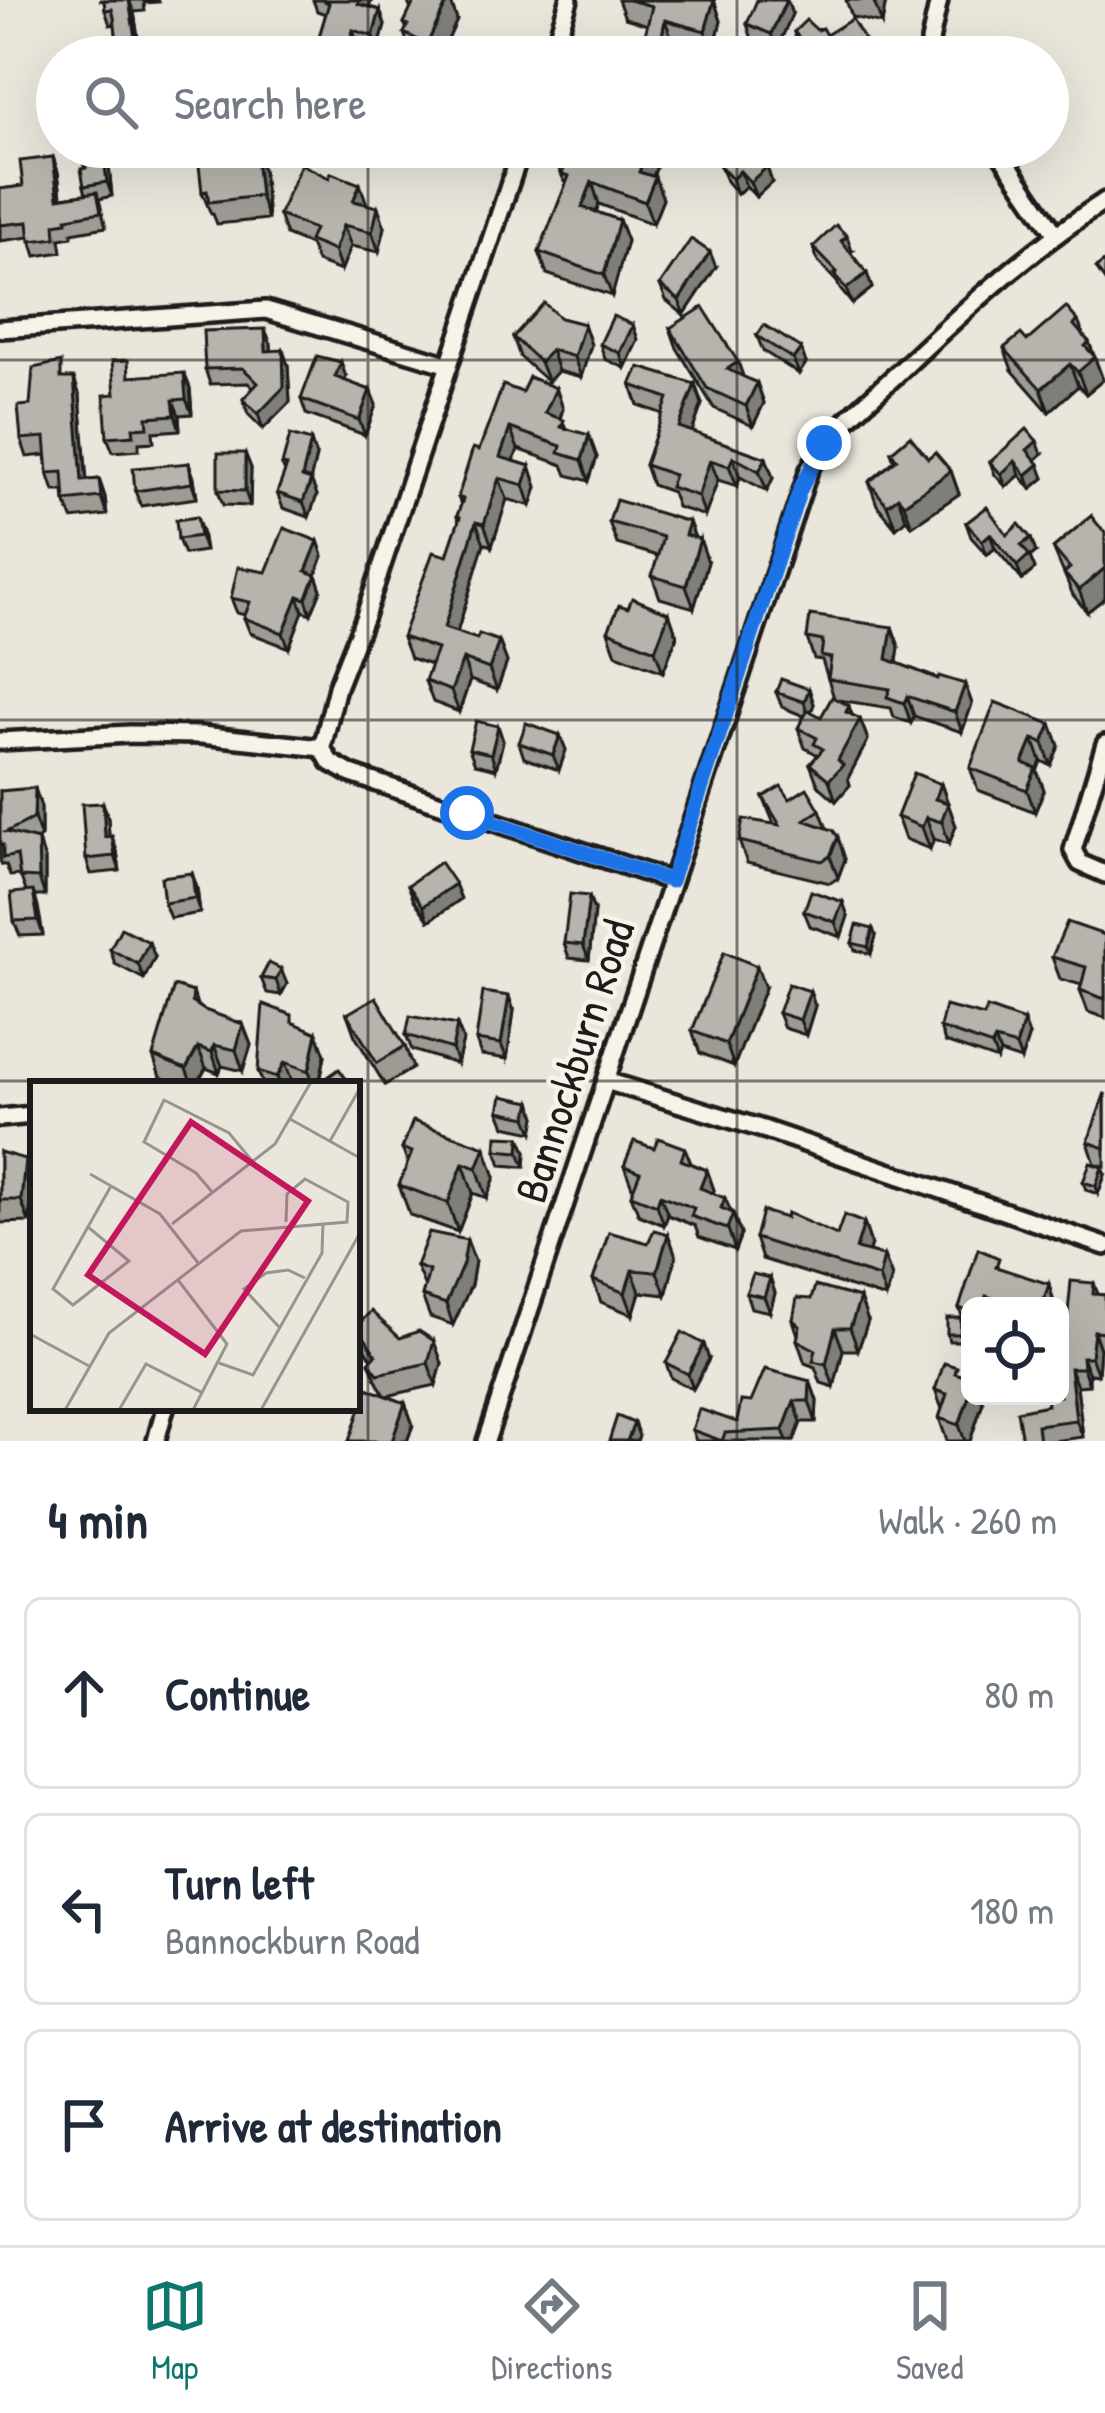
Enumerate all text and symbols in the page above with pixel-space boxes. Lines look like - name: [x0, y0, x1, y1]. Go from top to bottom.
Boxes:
- search box: [36, 36, 1069, 168]
- icon: search: [78, 69, 144, 135]
- text: Search here: [174, 72, 366, 133]
- route end: [797, 416, 851, 470]
- route start: [440, 786, 494, 840]
- street label: Bannockburn Road: [499, 912, 648, 1210]
- inset map: [30, 1081, 360, 1411]
- map controls: [961, 1297, 1069, 1405]
- button: locate: [961, 1297, 1069, 1405]
- text: 4 min: [48, 1485, 148, 1554]
- text: Walk · 260 m: [879, 1493, 1057, 1546]
- icon: ahead: [51, 1660, 117, 1726]
- text: Continue: [165, 1663, 310, 1724]
- text: 80 m: [984, 1667, 1054, 1720]
- text: Turn left: [165, 1852, 314, 1913]
- icon: left: [51, 1876, 117, 1942]
- text: 180 m: [970, 1883, 1054, 1936]
- text: Bannockburn Road: [165, 1913, 420, 1966]
- icon: arrive: [51, 2092, 117, 2158]
- text: Arrive at destination: [165, 2095, 502, 2156]
- tab: Map: [142, 2273, 208, 2389]
- tab: Directions: [491, 2273, 613, 2389]
- tab: Saved: [896, 2273, 963, 2389]

